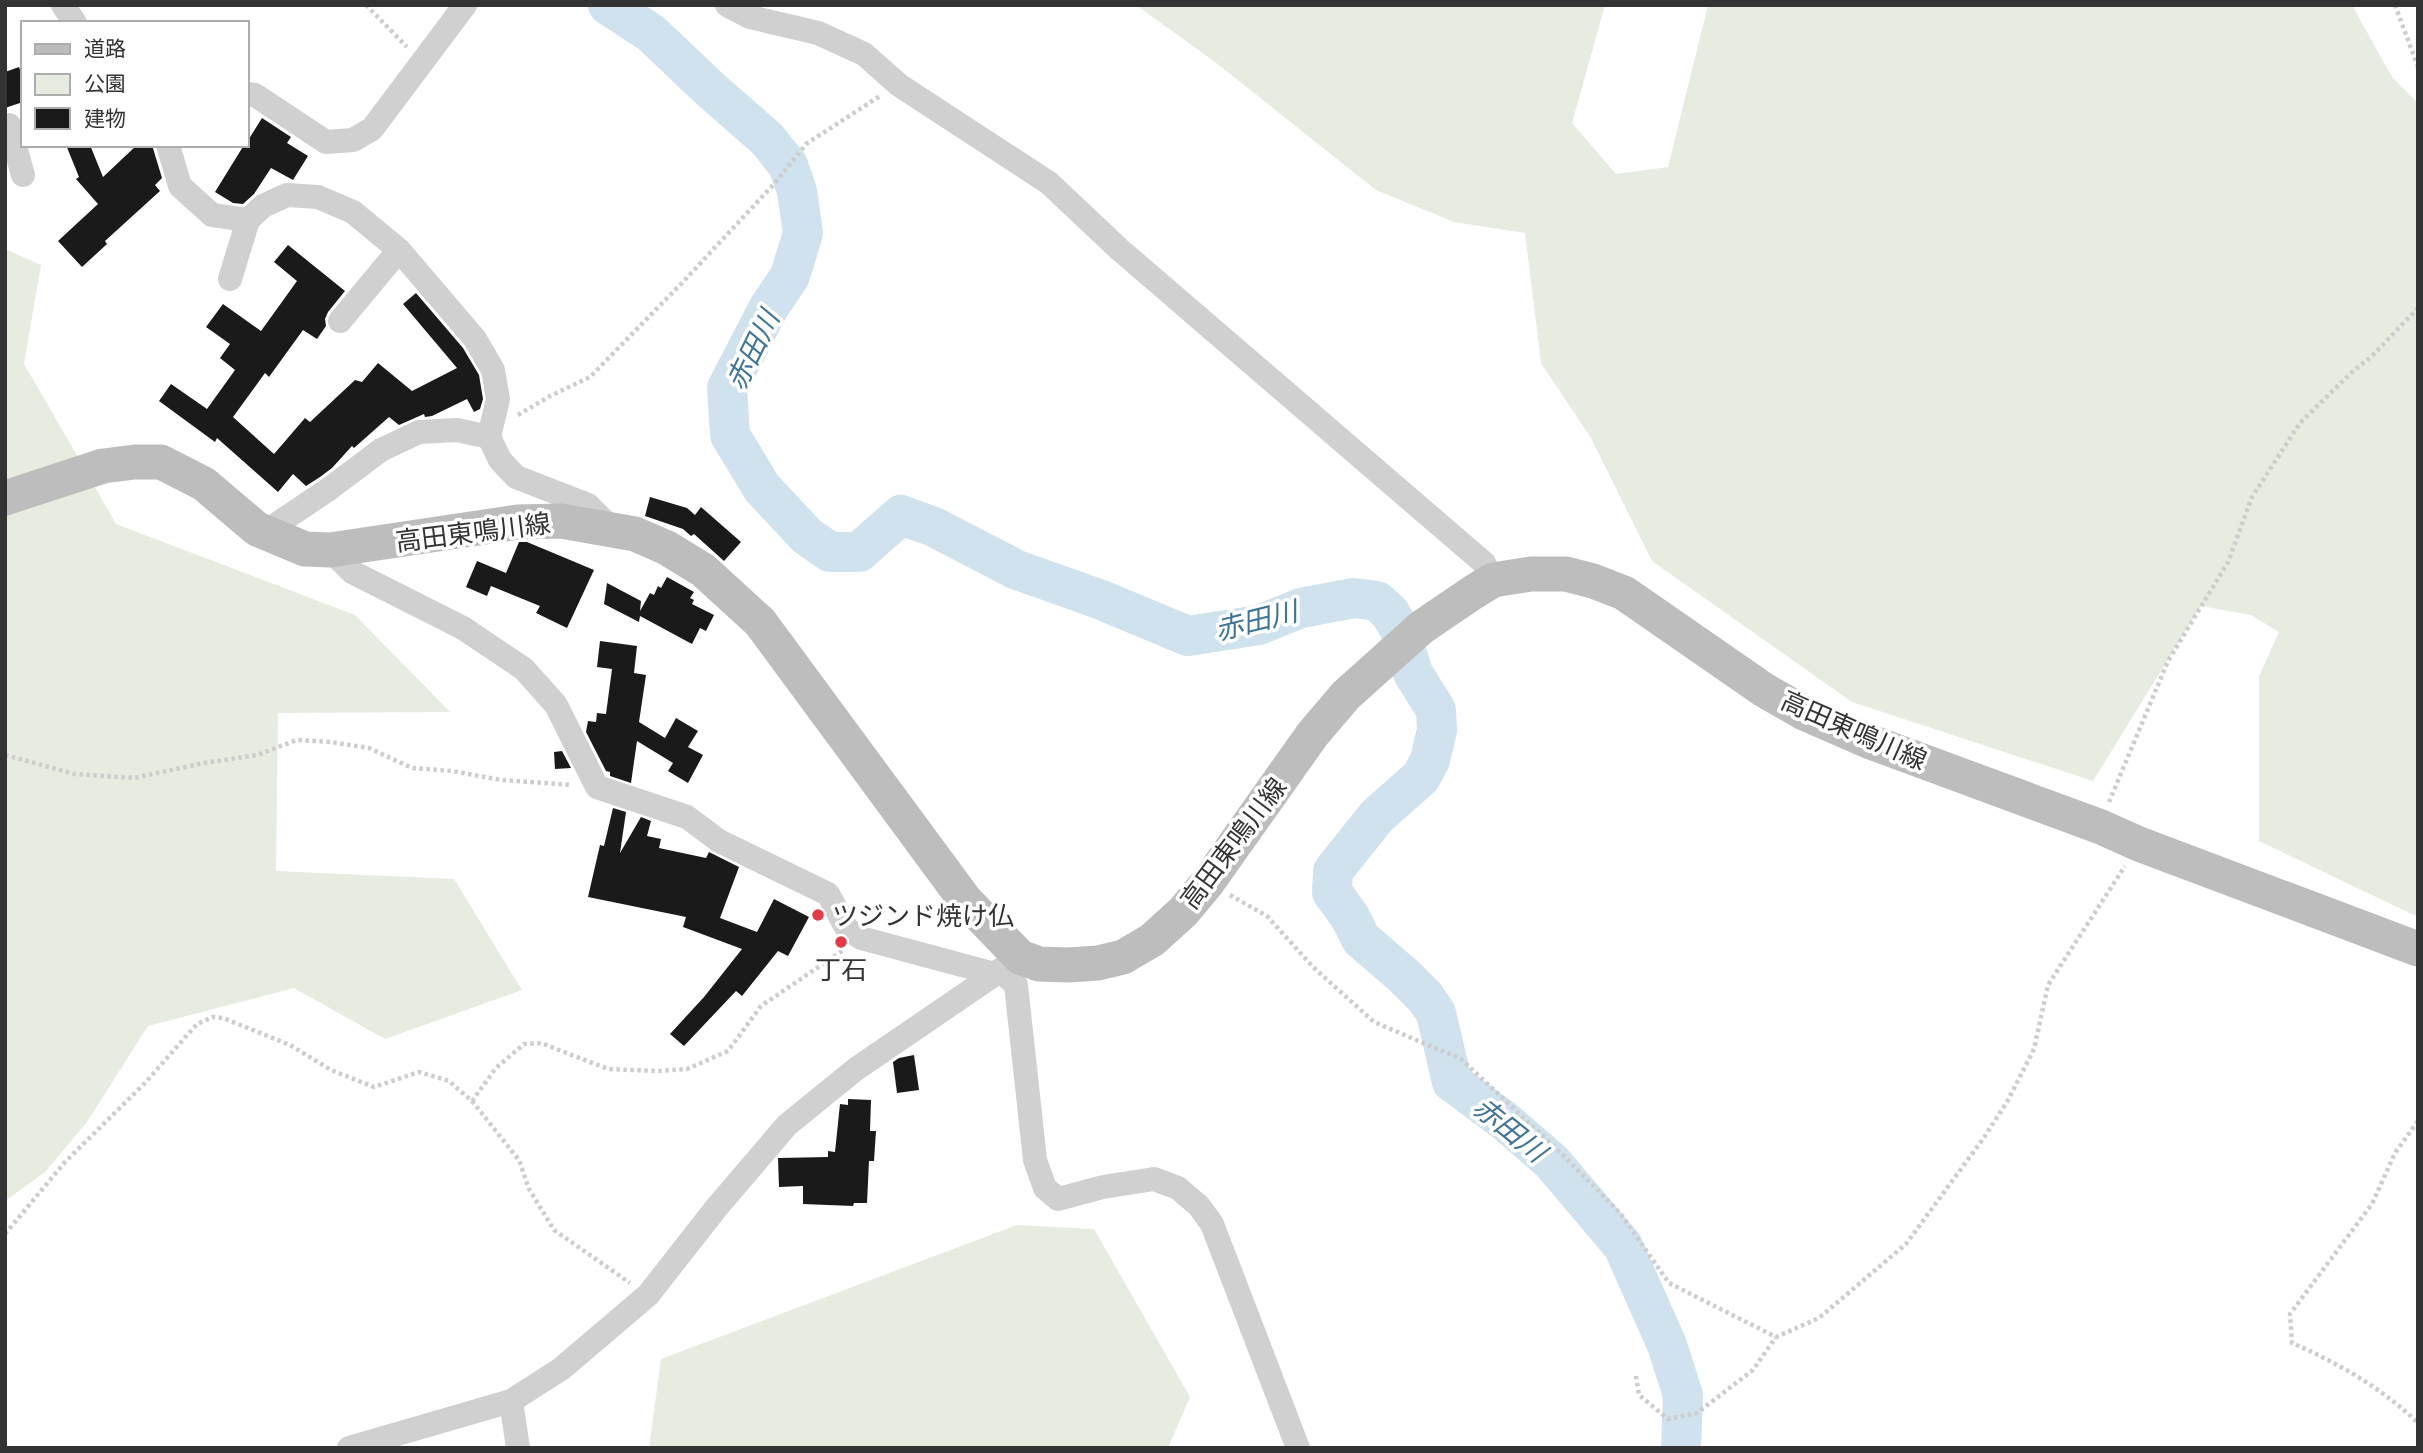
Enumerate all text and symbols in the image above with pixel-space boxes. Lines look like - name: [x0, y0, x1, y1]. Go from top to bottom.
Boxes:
- legend: [21, 21, 248, 147]
- text: 道路: [84, 35, 126, 62]
- text: 公園: [84, 70, 126, 97]
- text: 建物: [84, 105, 126, 132]
- water label: 赤田川: [717, 301, 788, 396]
- street label: 高田東鳴川線: [394, 506, 552, 558]
- water label: 赤田川: [1211, 591, 1304, 648]
- street label: 高田東鳴川線: [1776, 683, 1932, 777]
- street label: 高田東鳴川線: [1173, 771, 1293, 915]
- place label: ツジンド焼け仏: [832, 899, 1014, 932]
- marker: ツジンド焼け仏: [810, 907, 826, 923]
- marker: 丁石: [833, 934, 849, 950]
- place label: 丁石: [815, 953, 867, 986]
- water label: 赤田川: [1466, 1088, 1557, 1172]

